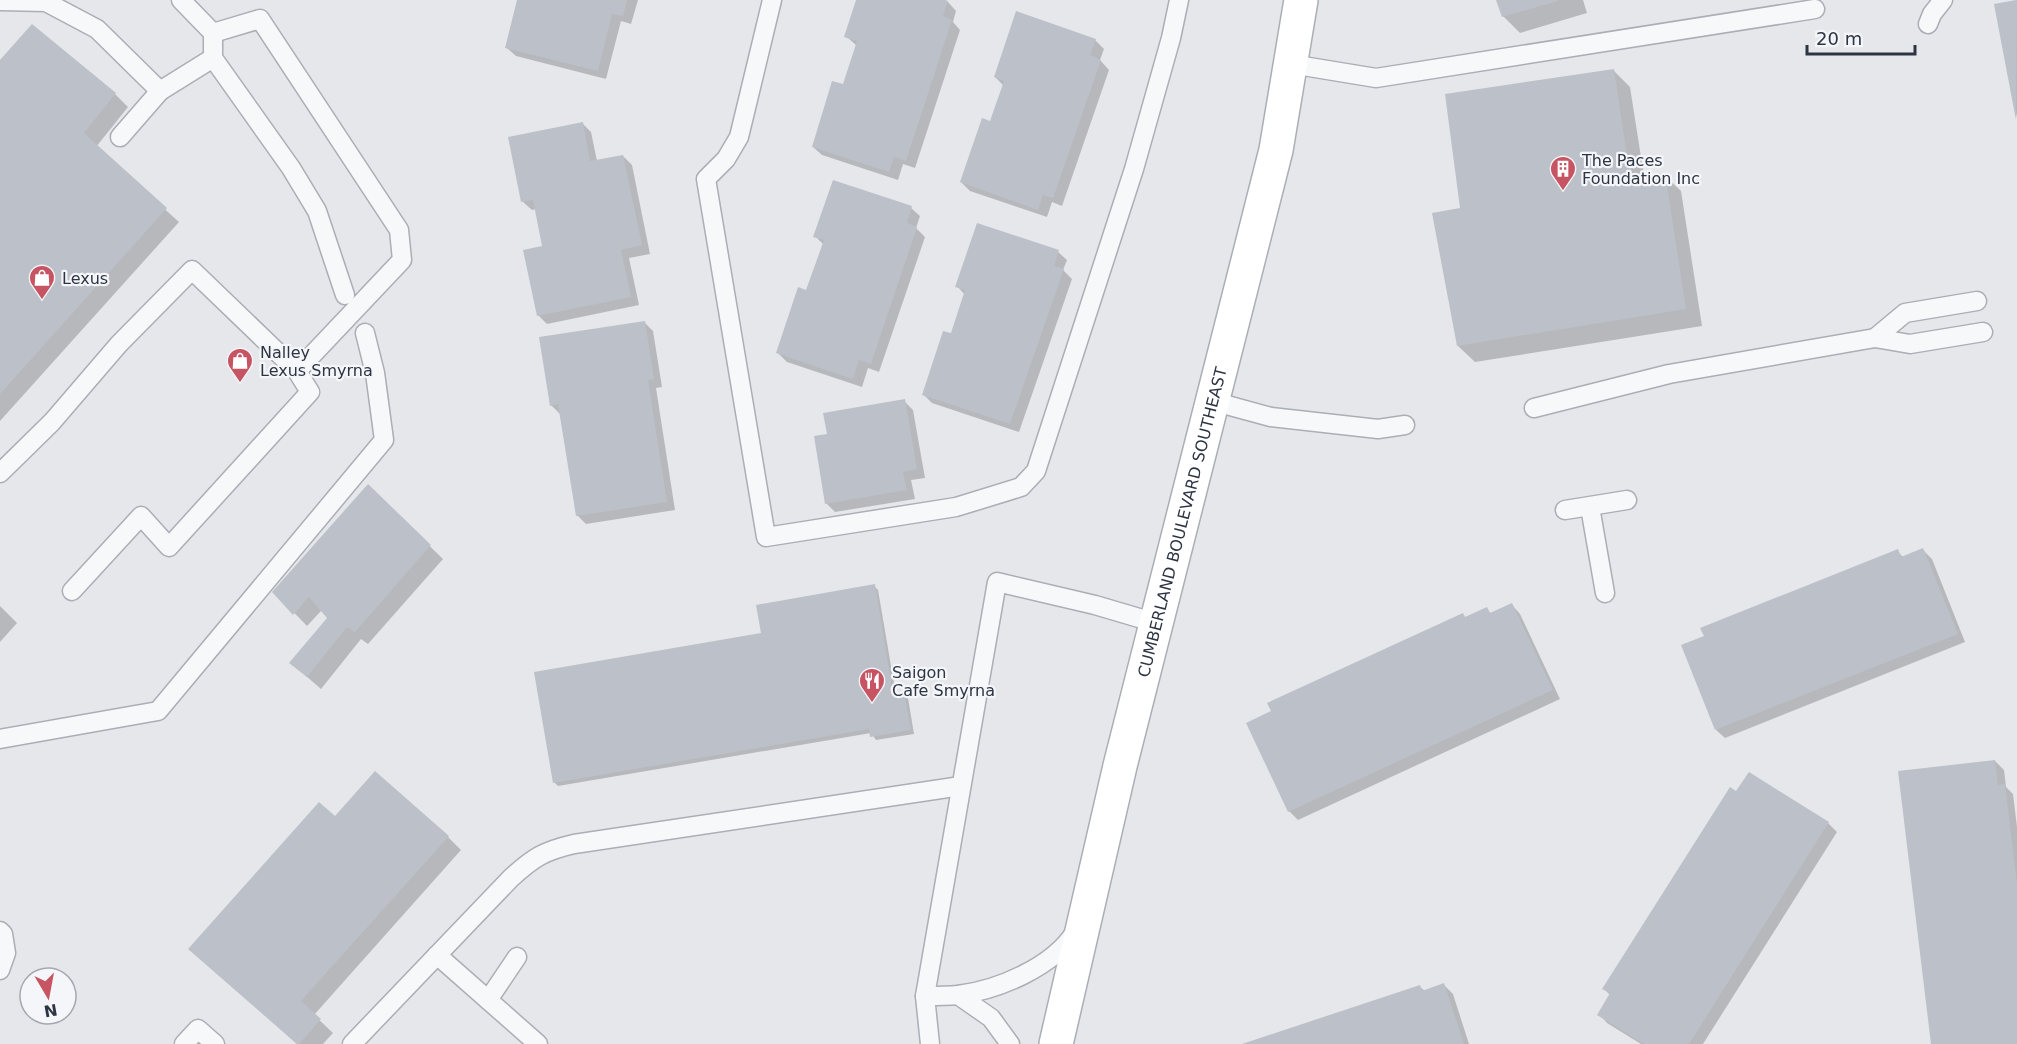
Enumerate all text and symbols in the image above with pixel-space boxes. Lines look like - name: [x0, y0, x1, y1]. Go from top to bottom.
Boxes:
- scale bar: [1807, 18, 1915, 56]
- text: 20 m: [1816, 28, 1862, 49]
- place label: The Paces Foundation Inc: [1581, 151, 1700, 188]
- building icon: The Paces Foundation Inc: [1548, 154, 1578, 192]
- shop icon: Lexus: [27, 263, 57, 301]
- place label: Lexus: [62, 269, 108, 288]
- place label: Nalley Lexus Smyrna: [260, 343, 373, 380]
- shop icon: Nalley Lexus Smyrna: [225, 346, 255, 384]
- street label: CUMBERLAND BOULEVARD SOUTHEAST: [1133, 365, 1230, 679]
- place label: Saigon Cafe Smyrna: [892, 663, 995, 700]
- restaurant icon: Saigon Cafe Smyrna: [857, 666, 887, 704]
- north arrow: [18, 966, 78, 1026]
- text: N: [42, 1000, 59, 1021]

